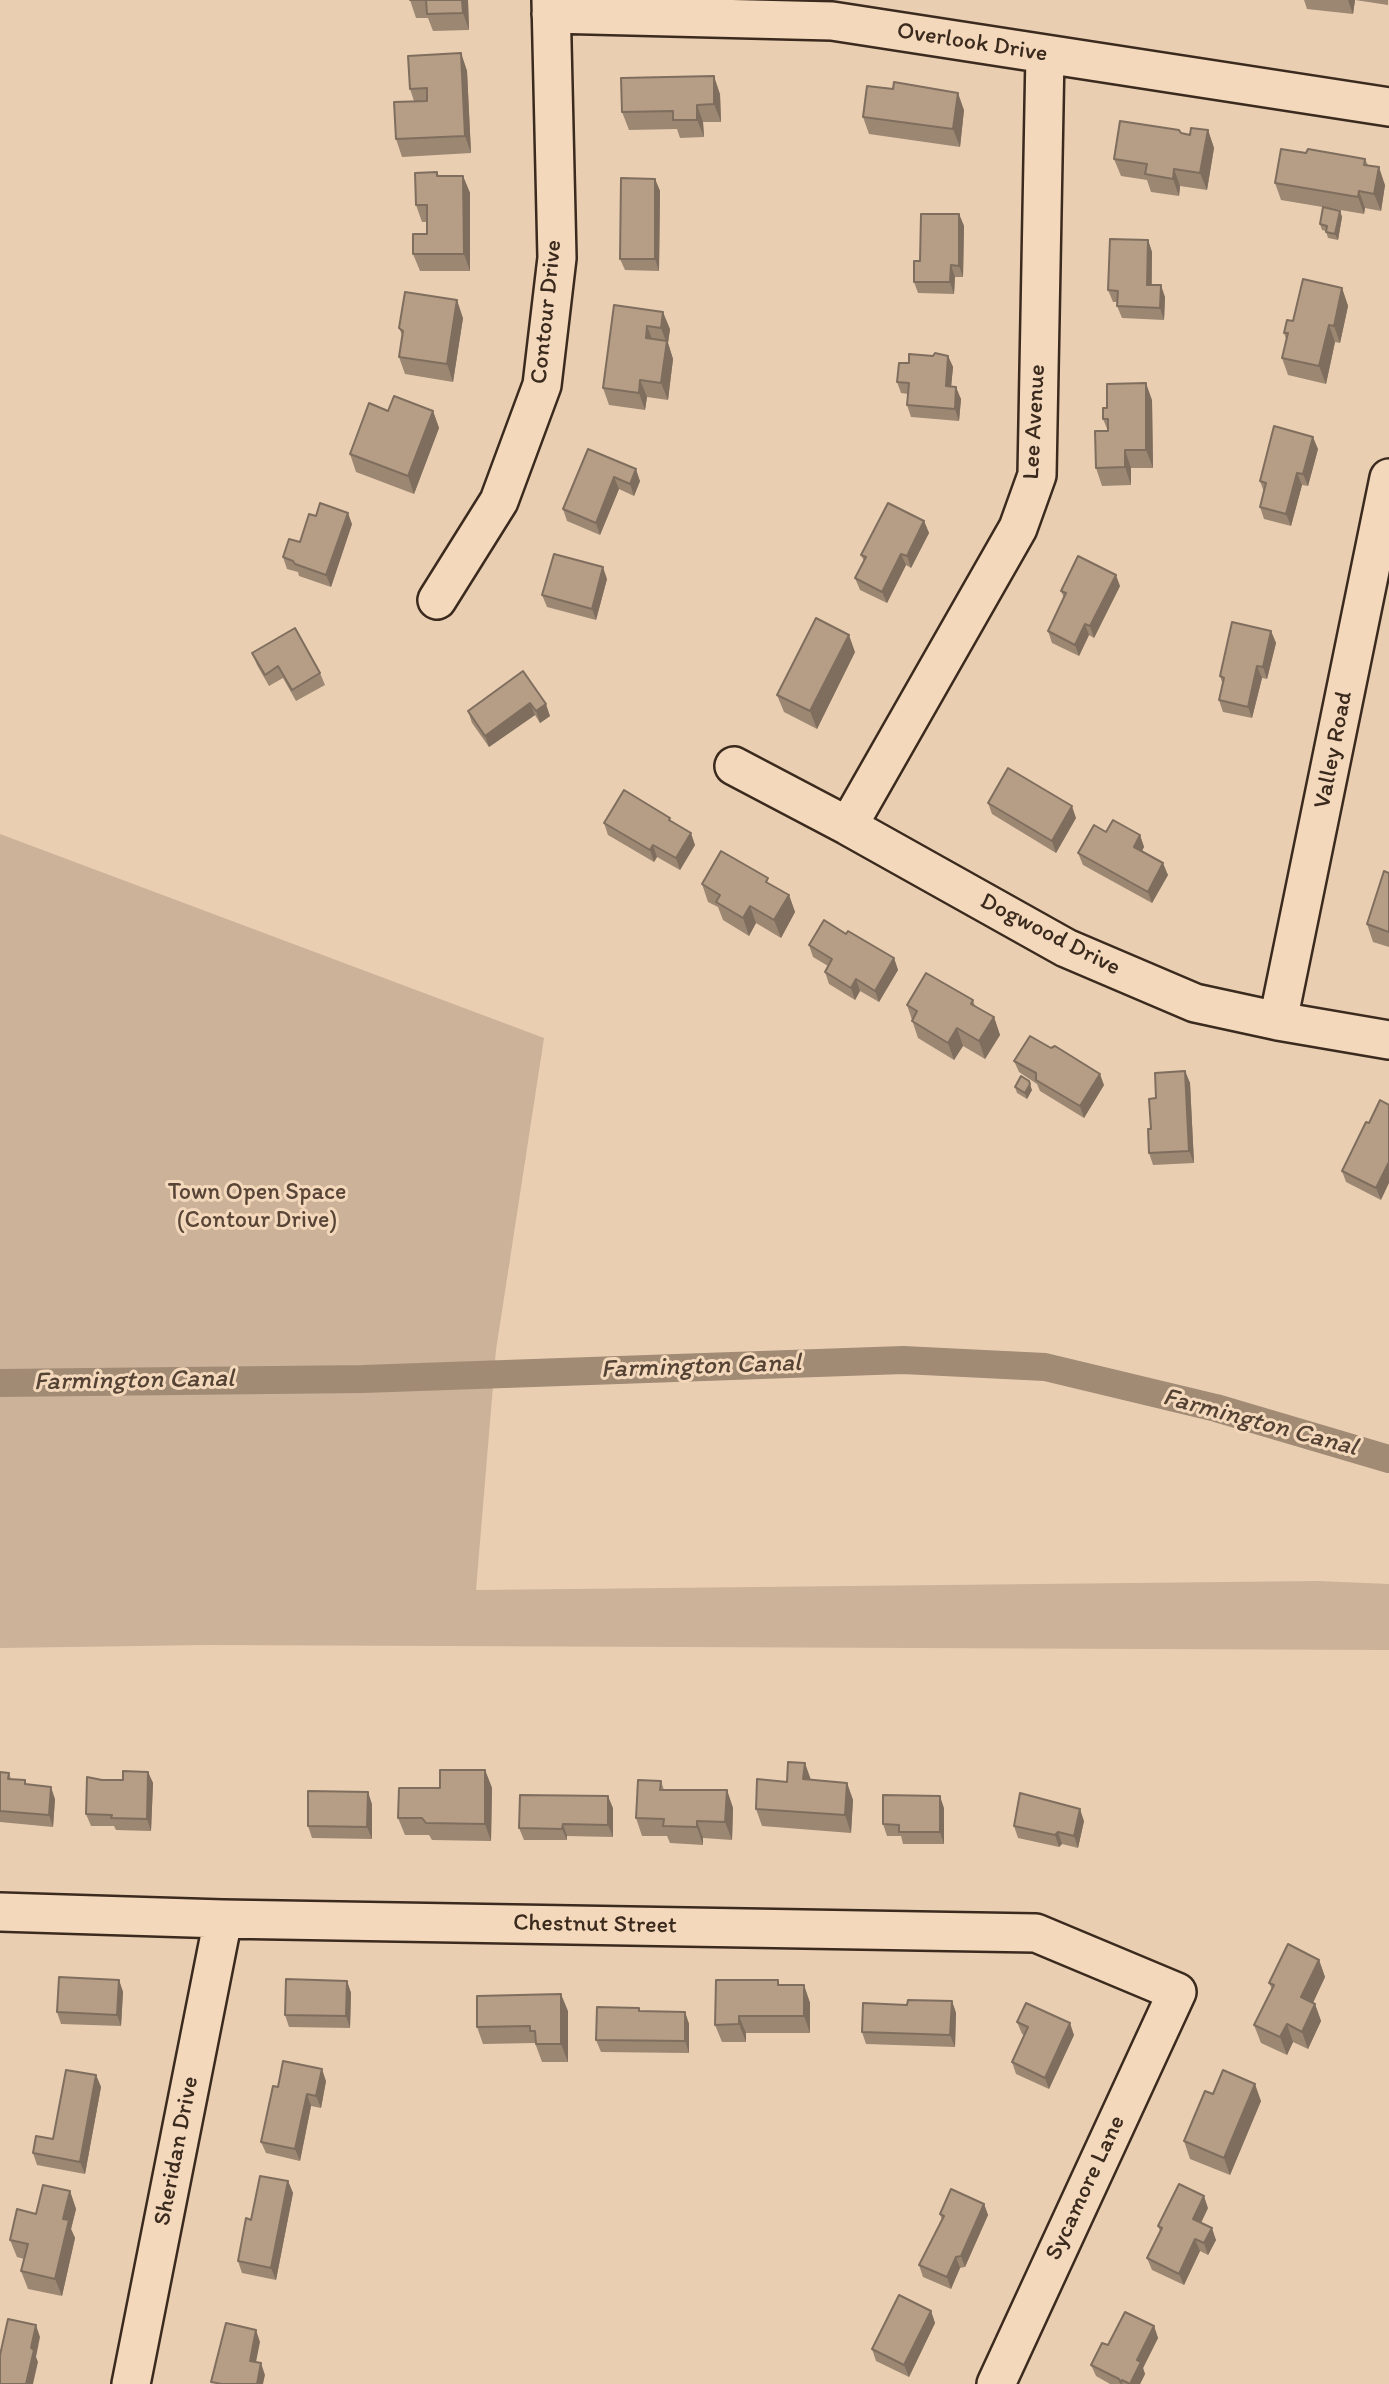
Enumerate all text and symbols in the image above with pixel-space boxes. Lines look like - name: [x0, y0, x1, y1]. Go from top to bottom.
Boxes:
- street label: Overlook Drive: [895, 17, 1049, 69]
- street label: Contour Drive: [525, 238, 569, 386]
- street label: Lee Avenue: [1018, 364, 1052, 480]
- street label: Valley Road: [1309, 689, 1359, 811]
- street label: Dogwood Drive: [975, 887, 1125, 983]
- park label: Town Open Space (Contour Drive): [168, 1179, 346, 1235]
- water label: Farmington Canal: [600, 1348, 802, 1386]
- water label: Farmington Canal: [33, 1364, 235, 1398]
- water label: Farmington Canal: [1159, 1382, 1361, 1464]
- street label: Chestnut Street: [513, 1909, 677, 1941]
- street label: Sheridan Drive: [148, 2074, 206, 2228]
- street label: Sycamore Lane: [1040, 2111, 1132, 2265]

